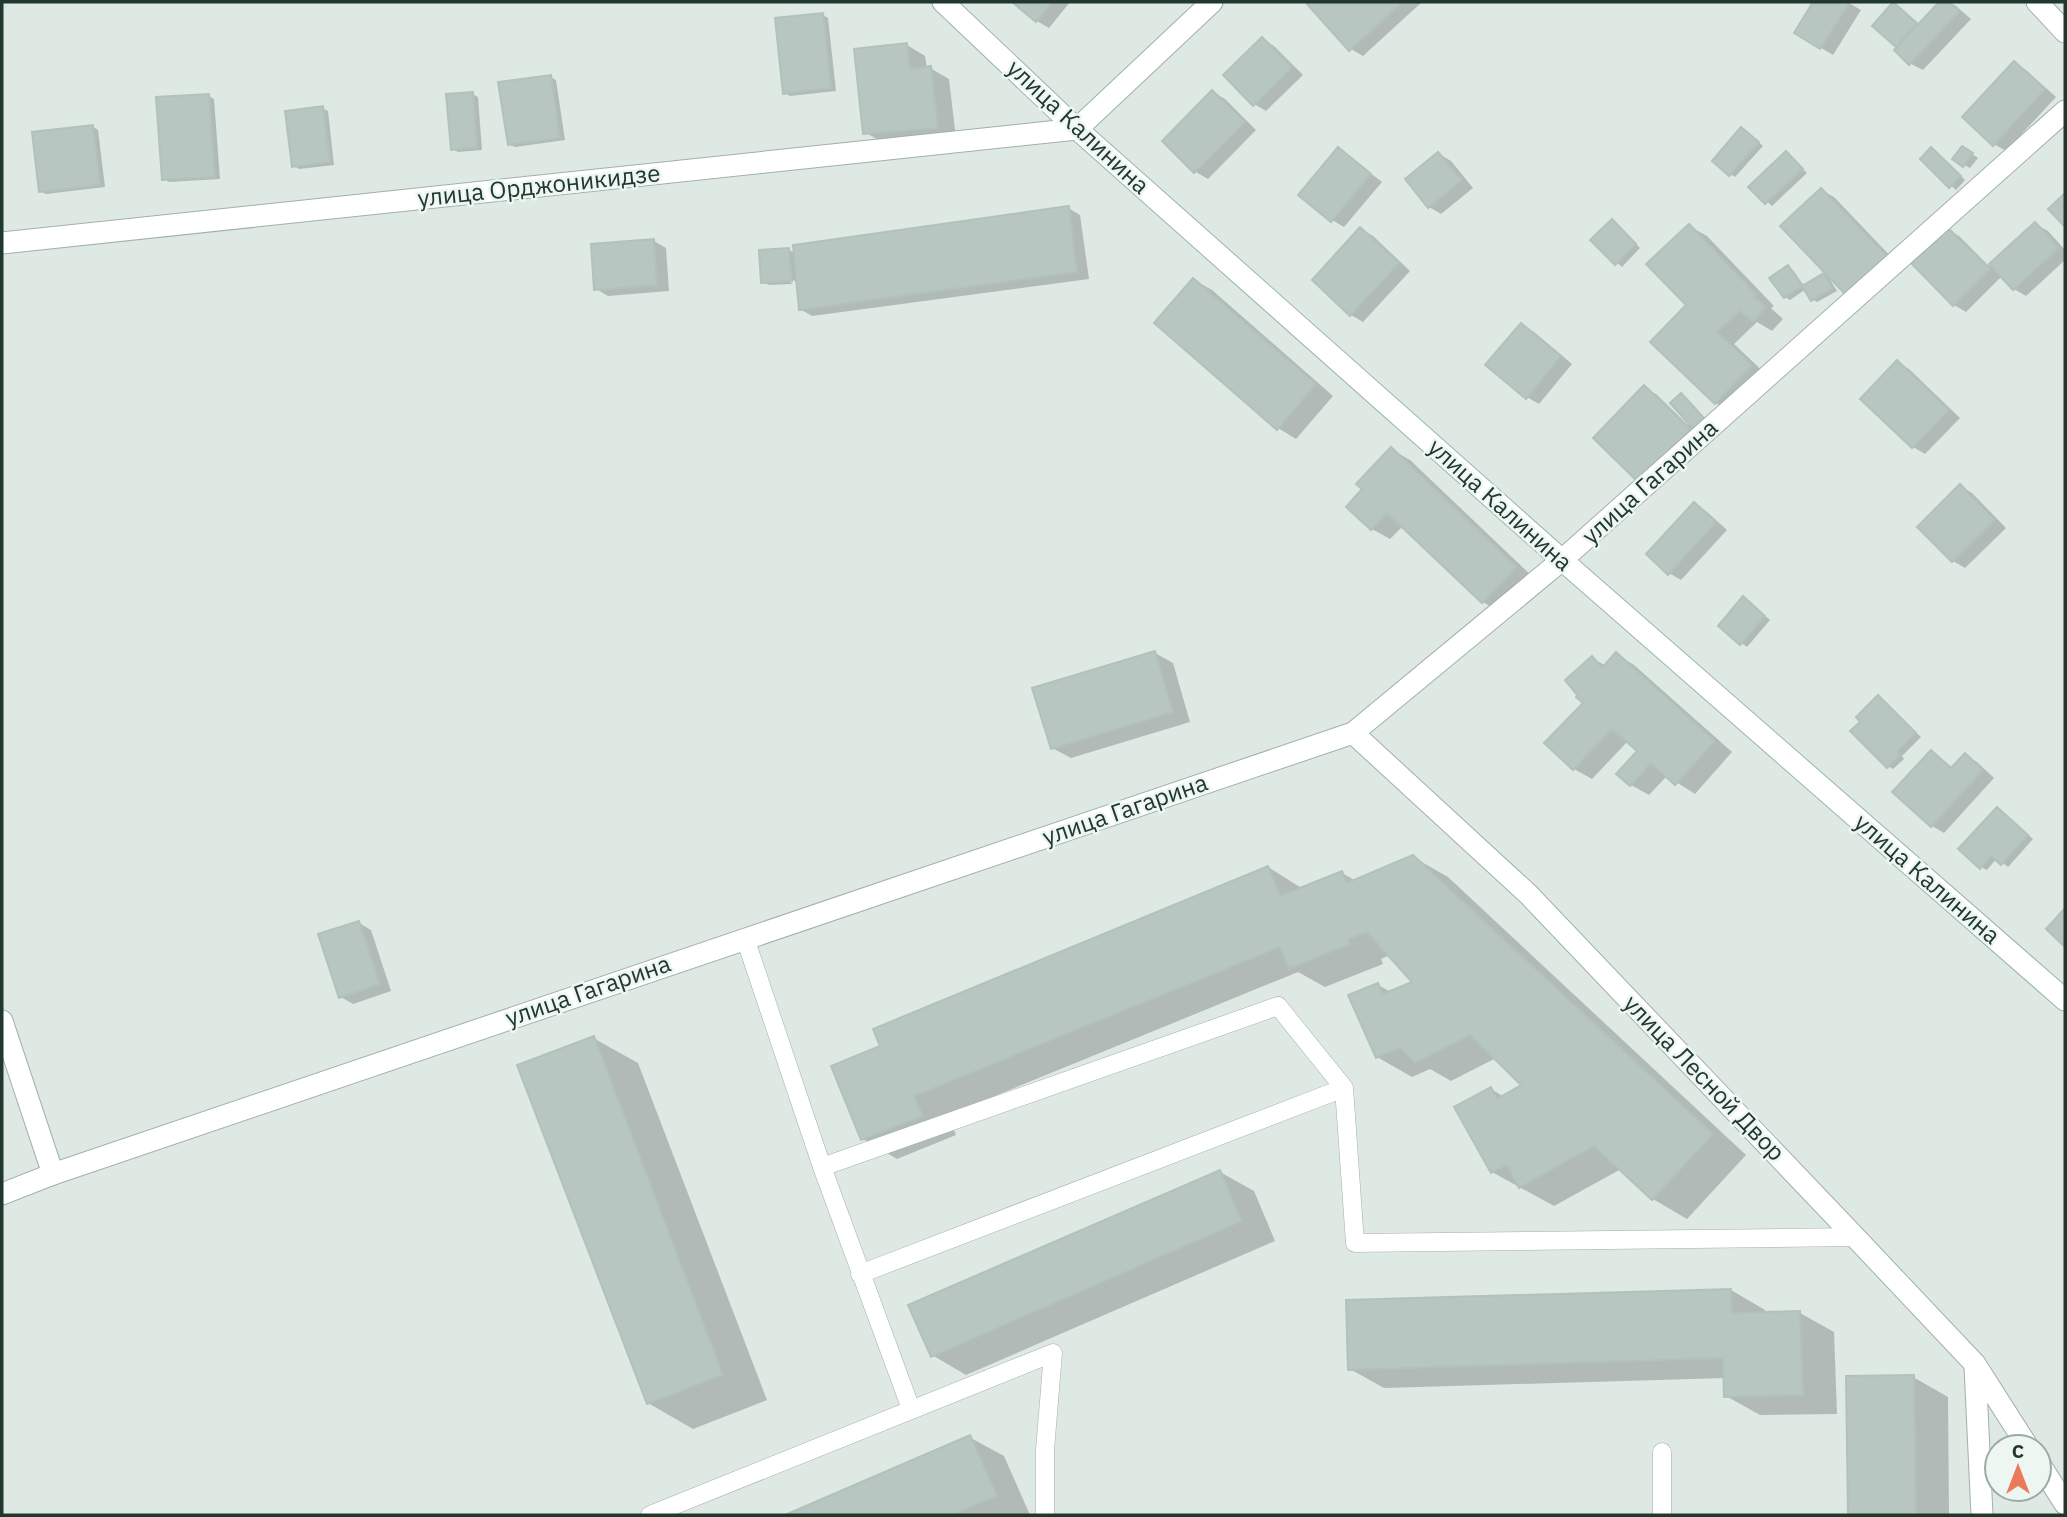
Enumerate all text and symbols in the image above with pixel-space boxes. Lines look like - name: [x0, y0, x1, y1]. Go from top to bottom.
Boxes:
- street label: улица Калинина: [1001, 52, 1157, 201]
- street label: улица Орджоникидзе: [416, 156, 662, 214]
- street label: улица Гагарина: [1574, 411, 1724, 551]
- street label: улица Калинина: [1422, 431, 1580, 578]
- street label: улица Гагарина: [1038, 766, 1212, 852]
- street label: улица Калинина: [1848, 806, 2008, 951]
- street label: улица Гагарина: [501, 947, 675, 1033]
- street label: улица Лесной Двор: [1617, 987, 1792, 1167]
- north arrow: [1983, 1433, 2053, 1503]
- text: С: [2012, 1439, 2024, 1463]

